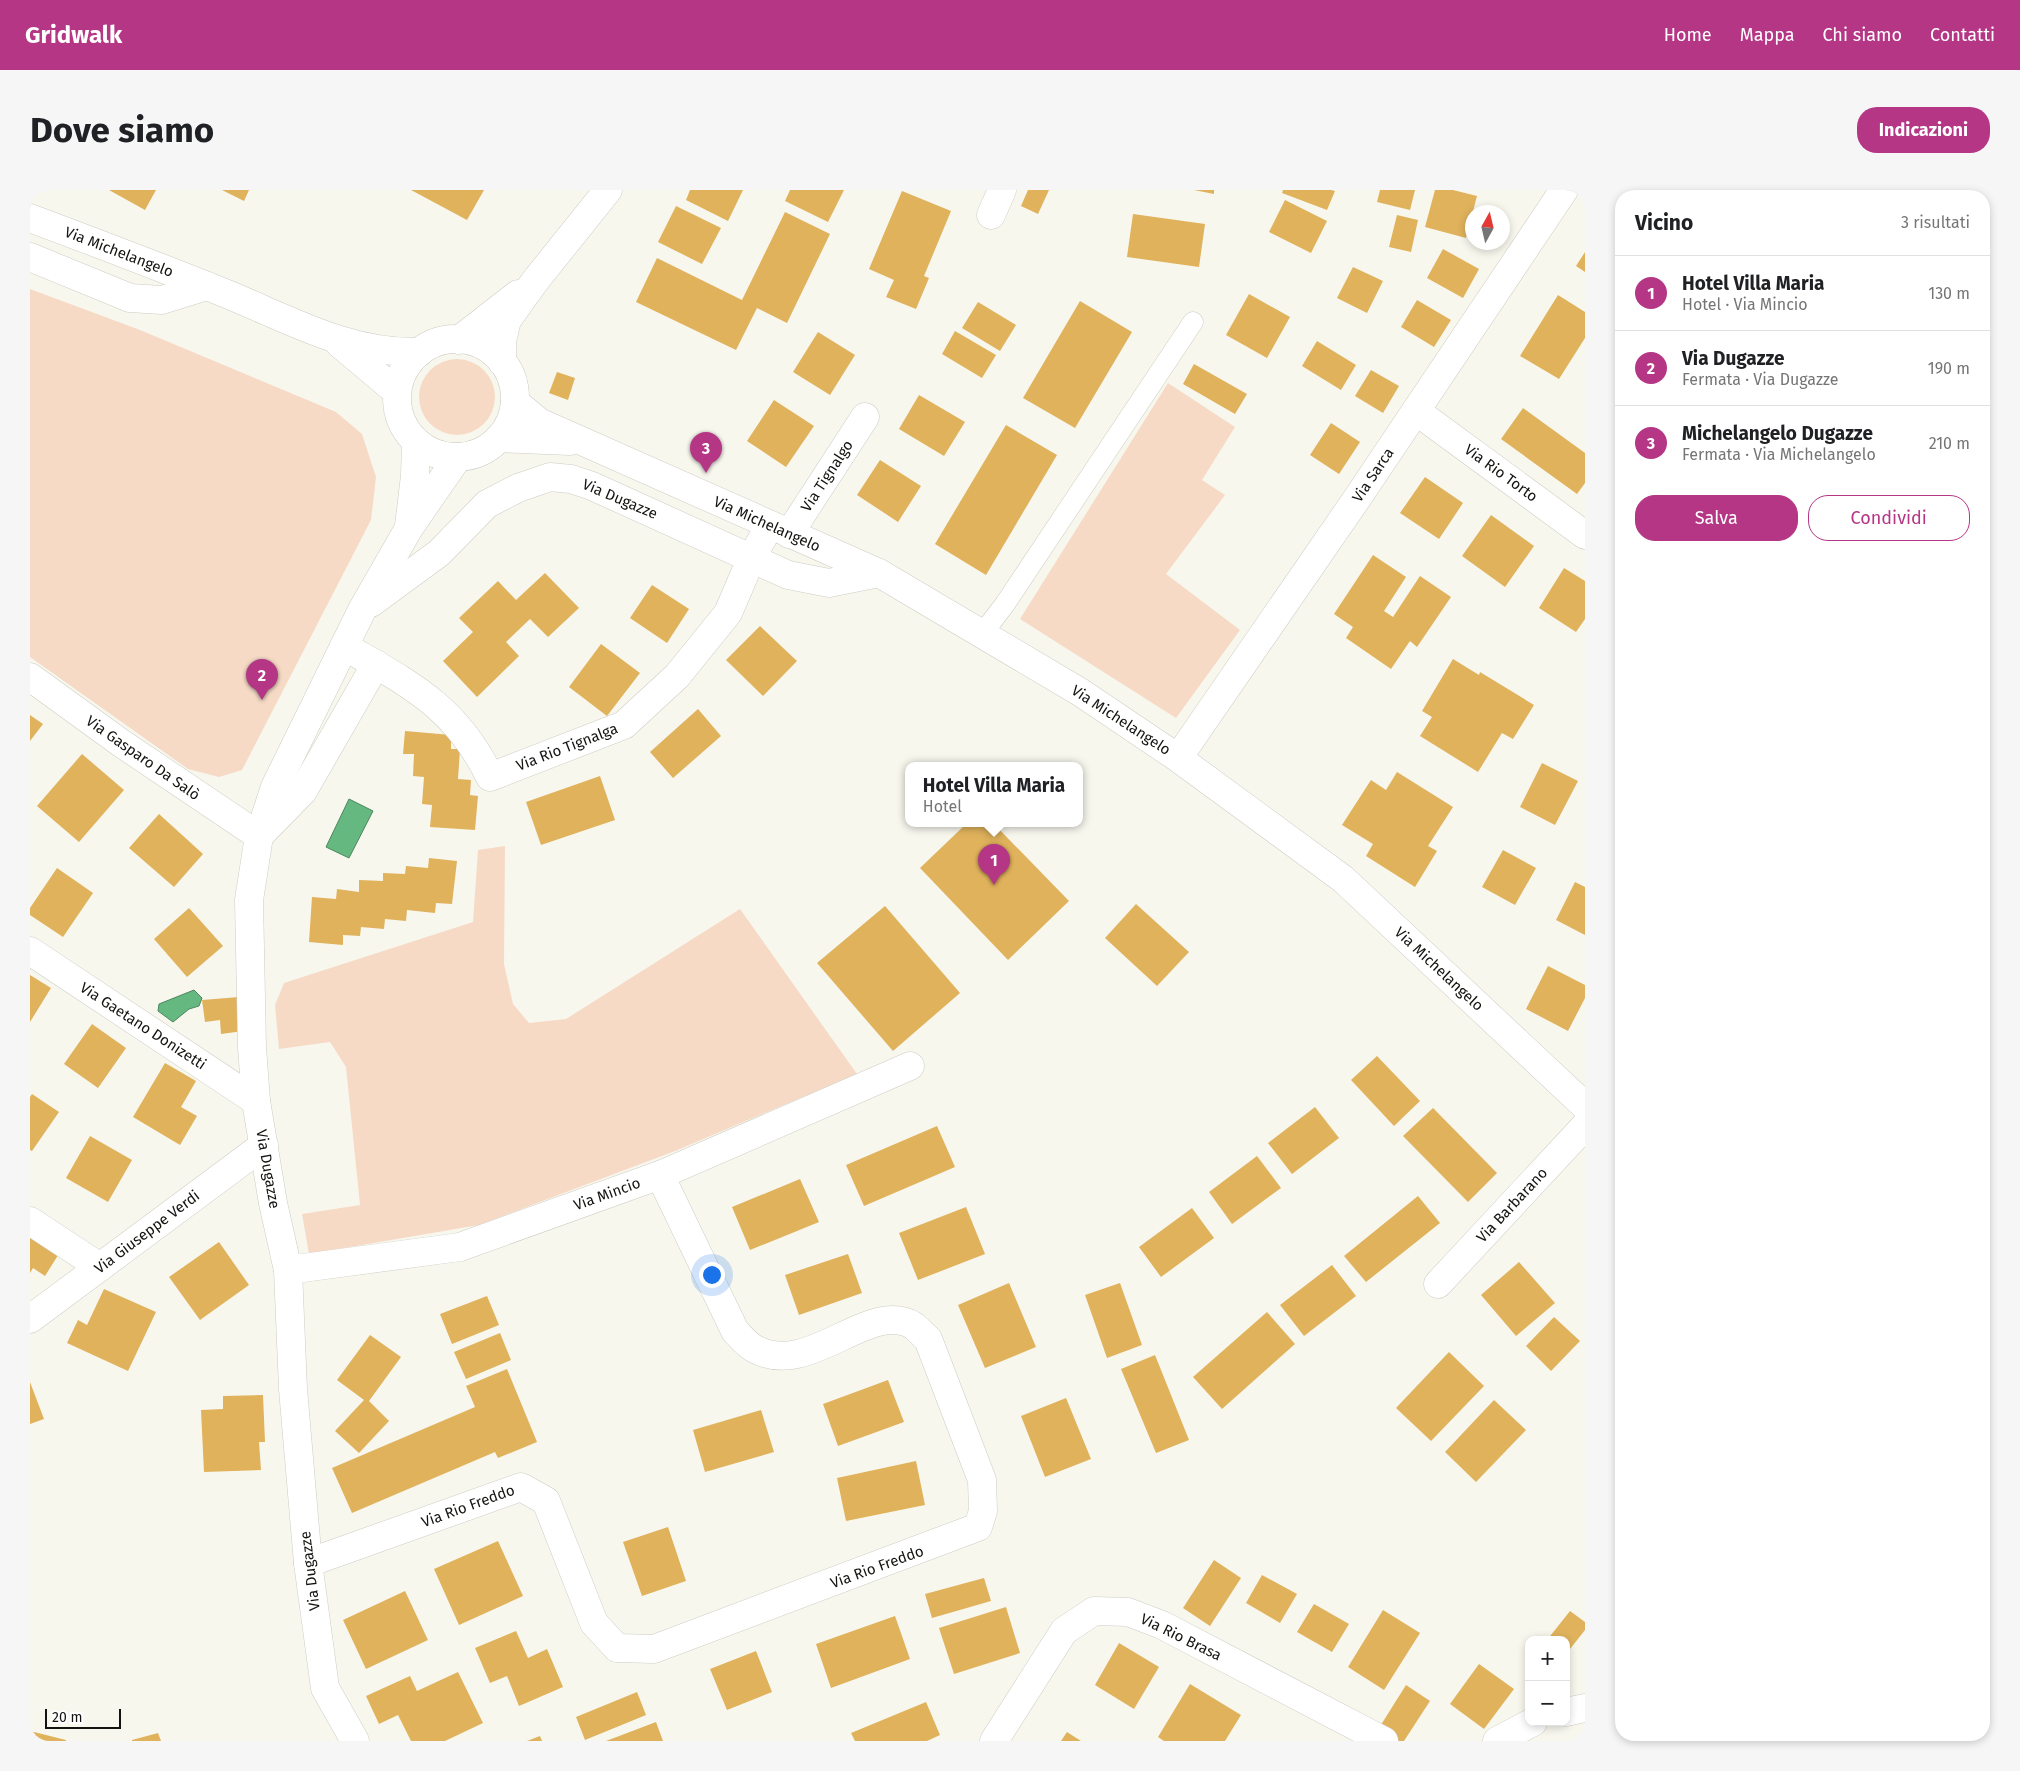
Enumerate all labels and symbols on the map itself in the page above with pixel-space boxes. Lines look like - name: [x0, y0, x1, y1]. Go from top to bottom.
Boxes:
- north arrow: [1465, 205, 1510, 250]
- street label: Via Michelangelo: [62, 223, 176, 281]
- pin: 3: [690, 432, 722, 473]
- street label: Via Tignalgo: [797, 437, 857, 515]
- street label: Via Rio Torto: [1461, 440, 1541, 506]
- street label: Via Sarca: [1348, 444, 1398, 506]
- street label: Via Dugazze: [580, 475, 660, 523]
- street label: Via Michelangelo: [711, 492, 823, 556]
- pin: 2: [246, 659, 278, 700]
- street label: Via Michelangelo: [1068, 681, 1174, 759]
- street label: Via Gasparo Da Salò: [83, 712, 203, 804]
- street label: Via Rio Tignalga: [514, 719, 620, 775]
- pin: 1: [978, 844, 1010, 885]
- street label: Via Michelangelo: [1391, 923, 1487, 1015]
- street label: Via Gaetano Donizetti: [77, 979, 209, 1073]
- street label: Via Dugazze: [252, 1128, 284, 1210]
- street label: Via Barbarano: [1473, 1164, 1551, 1246]
- street label: Via Mincio: [571, 1174, 643, 1214]
- street label: Via Giuseppe Verdi: [91, 1187, 203, 1277]
- your location: [699, 1262, 725, 1288]
- street label: Via Rio Freddo: [419, 1481, 517, 1531]
- street label: Via Dugazze: [296, 1530, 324, 1612]
- street label: Via Rio Freddo: [828, 1542, 926, 1592]
- street label: Via Rio Brasa: [1137, 1610, 1225, 1664]
- scale bar: [45, 1706, 121, 1729]

